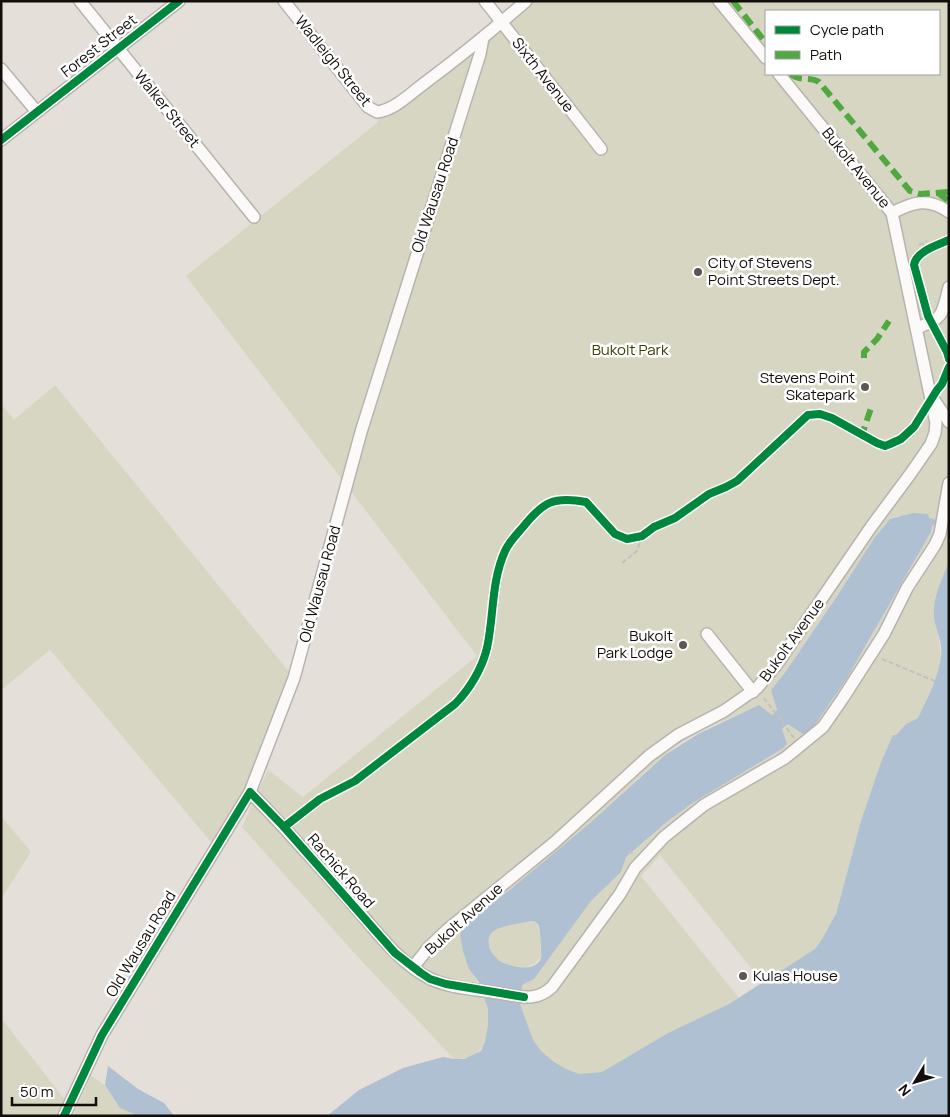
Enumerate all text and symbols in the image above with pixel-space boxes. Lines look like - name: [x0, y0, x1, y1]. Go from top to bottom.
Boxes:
- street label: Forest Street: [56, 9, 141, 82]
- legend: [765, 10, 940, 75]
- street label: Wadleigh Street: [290, 11, 377, 111]
- text: Cycle path: [810, 19, 884, 40]
- street label: Sixth Avenue: [507, 33, 579, 117]
- text: Path: [810, 44, 842, 65]
- street label: Walker Street: [130, 66, 205, 152]
- street label: Bukolt Avenue: [817, 123, 896, 213]
- street label: Old Wausau Road: [406, 134, 463, 255]
- place label: City of Stevens Point Streets Dept.: [708, 252, 840, 290]
- marker: City of Stevens Point Streets Dept.: [692, 266, 704, 278]
- park label: Bukolt Park: [592, 339, 669, 360]
- place label: Stevens Point Skatepark: [760, 367, 856, 405]
- marker: Stevens Point Skatepark: [859, 381, 871, 393]
- street label: Old Wausau Road: [294, 523, 345, 645]
- street label: Bukolt Avenue: [754, 594, 829, 686]
- place label: Bukolt Park Lodge: [597, 625, 673, 663]
- marker: Bukolt Park Lodge: [677, 639, 689, 651]
- street label: Rachick Road: [303, 829, 380, 913]
- street label: Bukolt Avenue: [420, 878, 507, 959]
- street label: Old Wausau Road: [101, 887, 181, 1001]
- place label: Kulas House: [753, 965, 838, 986]
- marker: Kulas House: [737, 970, 749, 982]
- north arrow: [890, 1057, 940, 1107]
- scale bar: [12, 1074, 96, 1106]
- text: N: [894, 1080, 915, 1100]
- text: 50 m: [20, 1081, 54, 1102]

